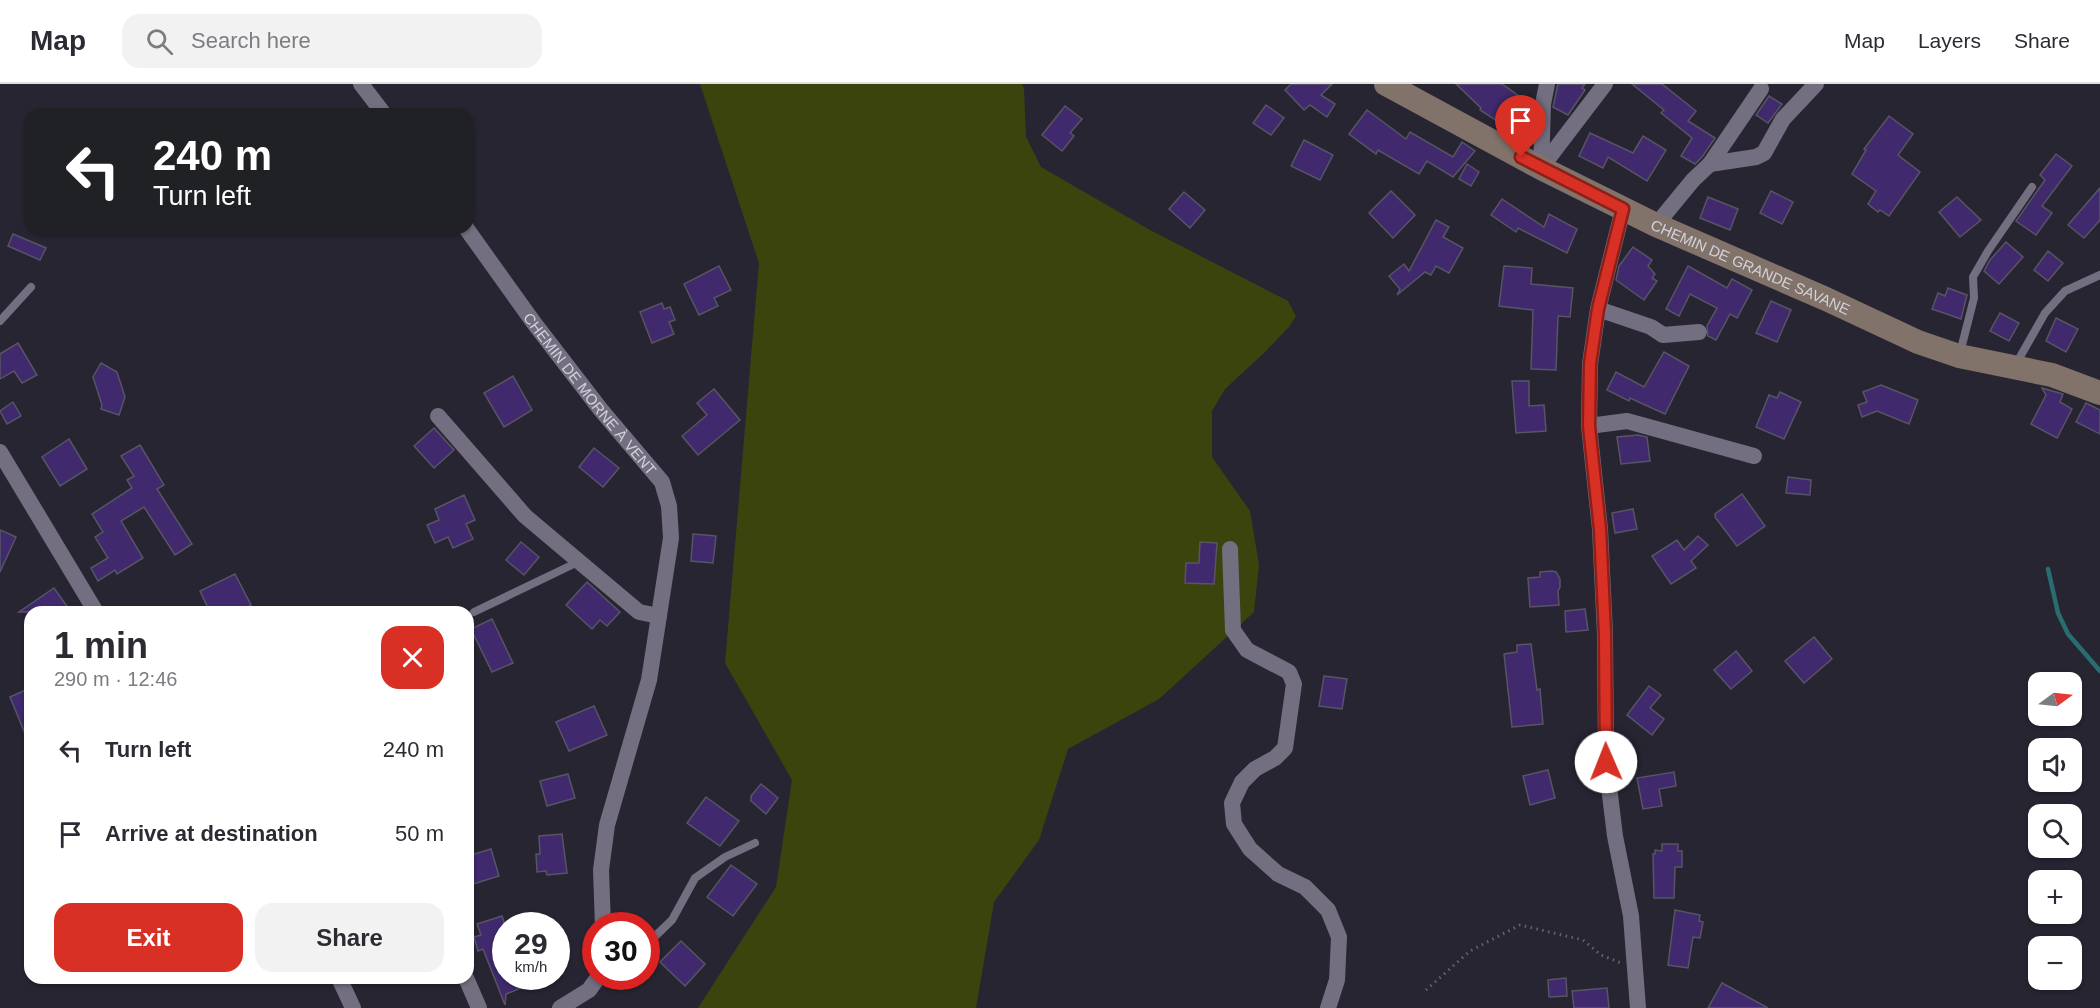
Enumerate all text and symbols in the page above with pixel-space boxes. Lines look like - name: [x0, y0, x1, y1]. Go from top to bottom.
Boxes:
- search box: [122, 14, 542, 68]
- text: Map: [30, 25, 86, 56]
- icon: search: [143, 25, 176, 58]
- text: Search here: [191, 28, 311, 53]
- text: Map: [1844, 29, 1885, 52]
- text: Layers: [1918, 29, 1981, 52]
- text: Share: [2014, 29, 2070, 52]
- pin: [1495, 95, 1546, 157]
- icon: arrive: [1504, 104, 1537, 137]
- icon: left: [54, 132, 132, 210]
- text: 240 m: [153, 132, 272, 179]
- text: Turn left: [153, 181, 251, 211]
- street label: CHEMIN DE GRANDE SAVANE: [1649, 215, 1853, 318]
- street label: CHEMIN DE MORNE À VENT: [521, 309, 660, 478]
- text: 1 min: [54, 625, 148, 666]
- button: close: [381, 626, 444, 689]
- text: 290 m · 12:46: [54, 668, 177, 690]
- north arrow: [2028, 672, 2082, 726]
- map controls: [2028, 672, 2082, 990]
- position arrow: [1574, 730, 1638, 794]
- icon: left: [54, 734, 87, 767]
- text: Turn left: [105, 737, 191, 762]
- text: 240 m: [383, 737, 444, 762]
- button: sound: [2028, 738, 2082, 792]
- button: search: [2028, 804, 2082, 858]
- icon: arrive: [54, 818, 87, 851]
- text: Arrive at destination: [105, 821, 318, 846]
- text: 50 m: [395, 821, 444, 846]
- button: +: [2028, 870, 2082, 924]
- button: Exit: [54, 903, 243, 972]
- button: Share: [255, 903, 444, 972]
- speed limit sign: 30: [582, 912, 660, 990]
- text: 29: [514, 927, 548, 960]
- button: −: [2028, 936, 2082, 990]
- text: km/h: [515, 958, 547, 975]

